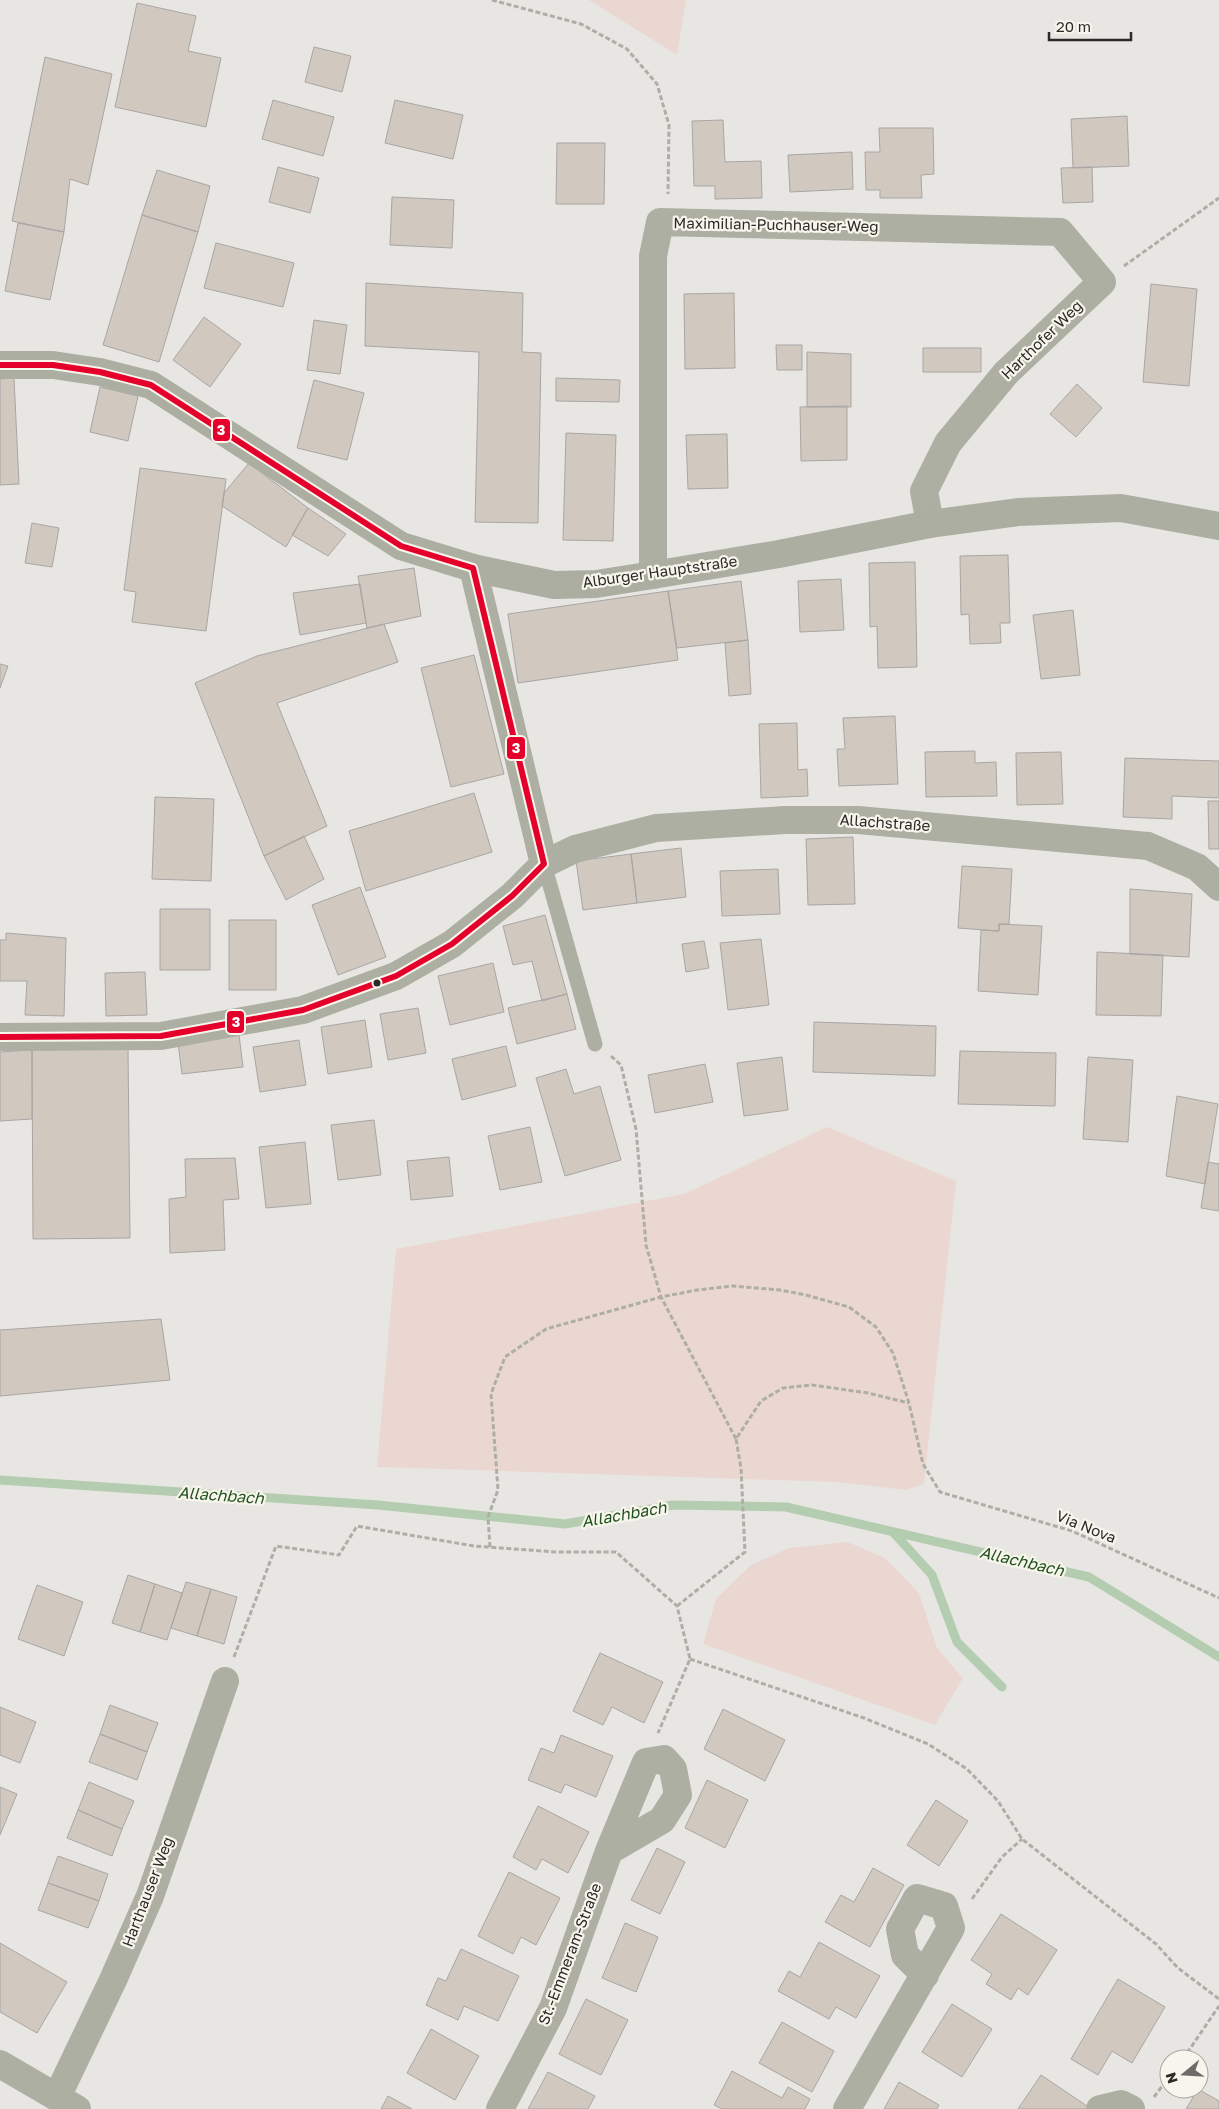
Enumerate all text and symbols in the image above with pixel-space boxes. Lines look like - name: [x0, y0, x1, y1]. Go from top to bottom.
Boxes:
- scale bar: [1049, 10, 1132, 42]
- text: 20 m: [1056, 17, 1091, 35]
- street label: Maximilian-Puchhauser-Weg: [673, 213, 879, 235]
- street label: Harthofer Weg: [997, 296, 1085, 382]
- line badge: 3: [212, 418, 231, 442]
- text: 3: [217, 421, 225, 438]
- street label: Alburger Hauptstraße: [581, 551, 739, 591]
- line badge: 3: [506, 736, 526, 760]
- text: 3: [512, 739, 520, 756]
- street label: Allachstraße: [839, 810, 931, 834]
- unlabelled marker: [372, 978, 382, 988]
- line badge: 3: [226, 1010, 245, 1034]
- text: 3: [232, 1013, 240, 1030]
- water label: Allachbach: [178, 1482, 266, 1508]
- water label: Allachbach: [580, 1497, 669, 1531]
- street label: Via Nova: [1054, 1506, 1119, 1546]
- water label: Allachbach: [978, 1542, 1067, 1581]
- street label: Harthauser Weg: [118, 1834, 176, 1949]
- street label: St.-Emmeram-Straße: [534, 1880, 605, 2027]
- north arrow: [1159, 2049, 1209, 2099]
- text: N: [1161, 2070, 1181, 2086]

